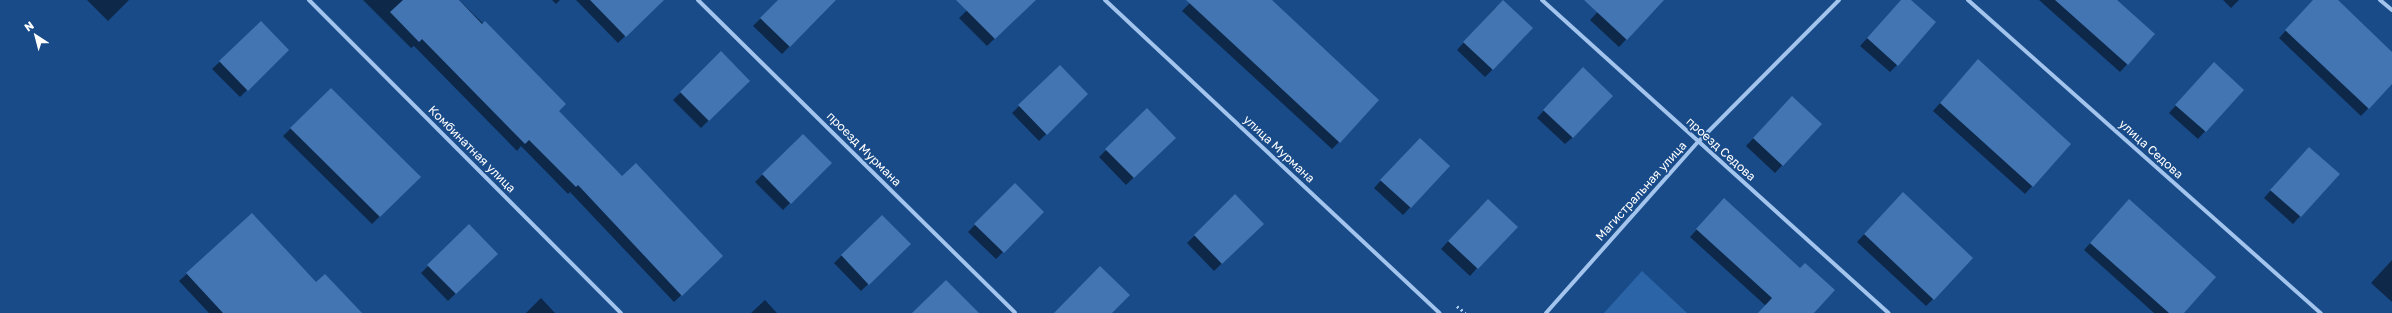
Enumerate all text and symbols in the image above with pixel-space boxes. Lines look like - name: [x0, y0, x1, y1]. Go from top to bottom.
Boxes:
- north arrow: [16, 16, 56, 56]
- text: N: [21, 18, 36, 34]
- street label: Комбинатная улица: [425, 102, 519, 196]
- street label: проезд Мурмана: [824, 109, 904, 189]
- street label: улица Мурмана: [1240, 112, 1318, 186]
- street label: проезд Седова: [1683, 114, 1759, 184]
- street label: улица Седова: [2116, 116, 2186, 182]
- street label: Магистральная улица: [1593, 138, 1689, 244]

